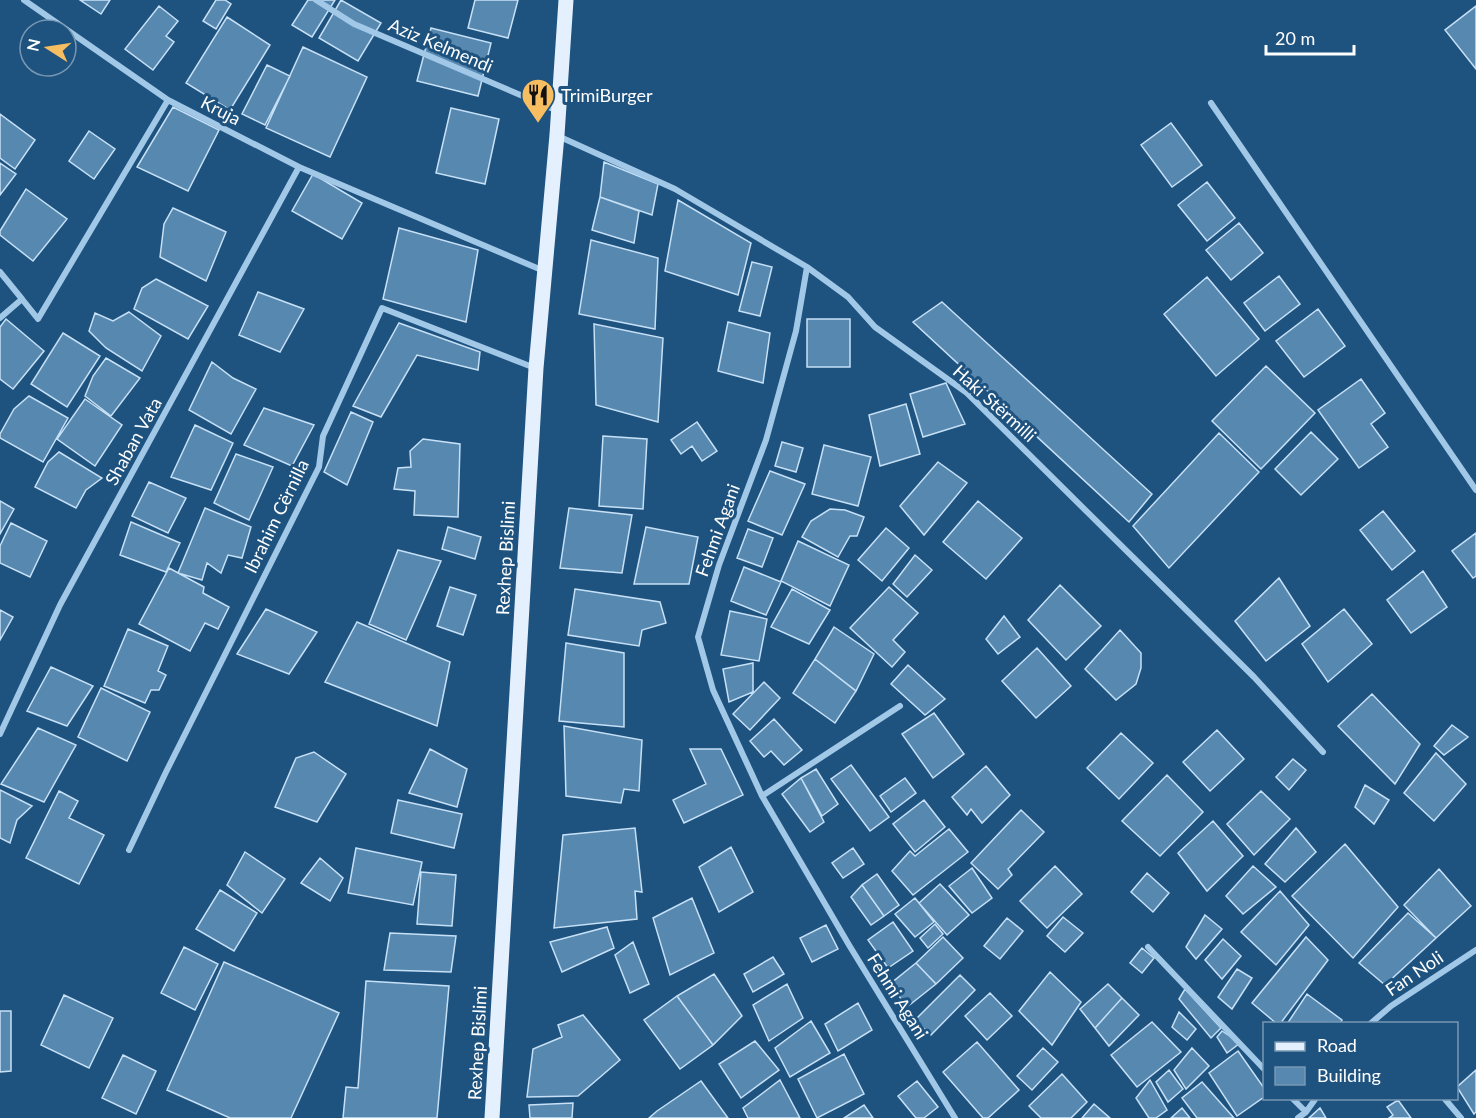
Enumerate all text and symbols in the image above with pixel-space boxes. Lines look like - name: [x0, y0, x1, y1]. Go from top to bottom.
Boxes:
- street label: Aziz Kelmendi: [386, 13, 496, 77]
- north arrow: [18, 18, 78, 78]
- scale bar: [1266, 18, 1354, 56]
- text: 20 m: [1275, 27, 1315, 49]
- text: N: [22, 37, 43, 53]
- restaurant icon: TrimiBurger: [520, 77, 556, 124]
- place label: TrimiBurger: [561, 84, 653, 106]
- street label: Kruja: [197, 91, 245, 129]
- street label: Haki Stërmilli: [949, 360, 1041, 446]
- street label: Shaban Vata: [100, 393, 166, 489]
- street label: Ibrahim Cërnilla: [239, 456, 313, 576]
- street label: Fehmi Agani: [690, 481, 744, 579]
- street label: Rexhep Bislimi: [491, 500, 519, 616]
- street label: Fan Noli: [1381, 946, 1447, 1000]
- street label: Fehmi Agani: [863, 949, 933, 1043]
- street label: Rexhep Bislimi: [463, 985, 491, 1101]
- legend: [1263, 1022, 1458, 1100]
- text: Road: [1317, 1034, 1357, 1056]
- text: Building: [1317, 1064, 1381, 1086]

